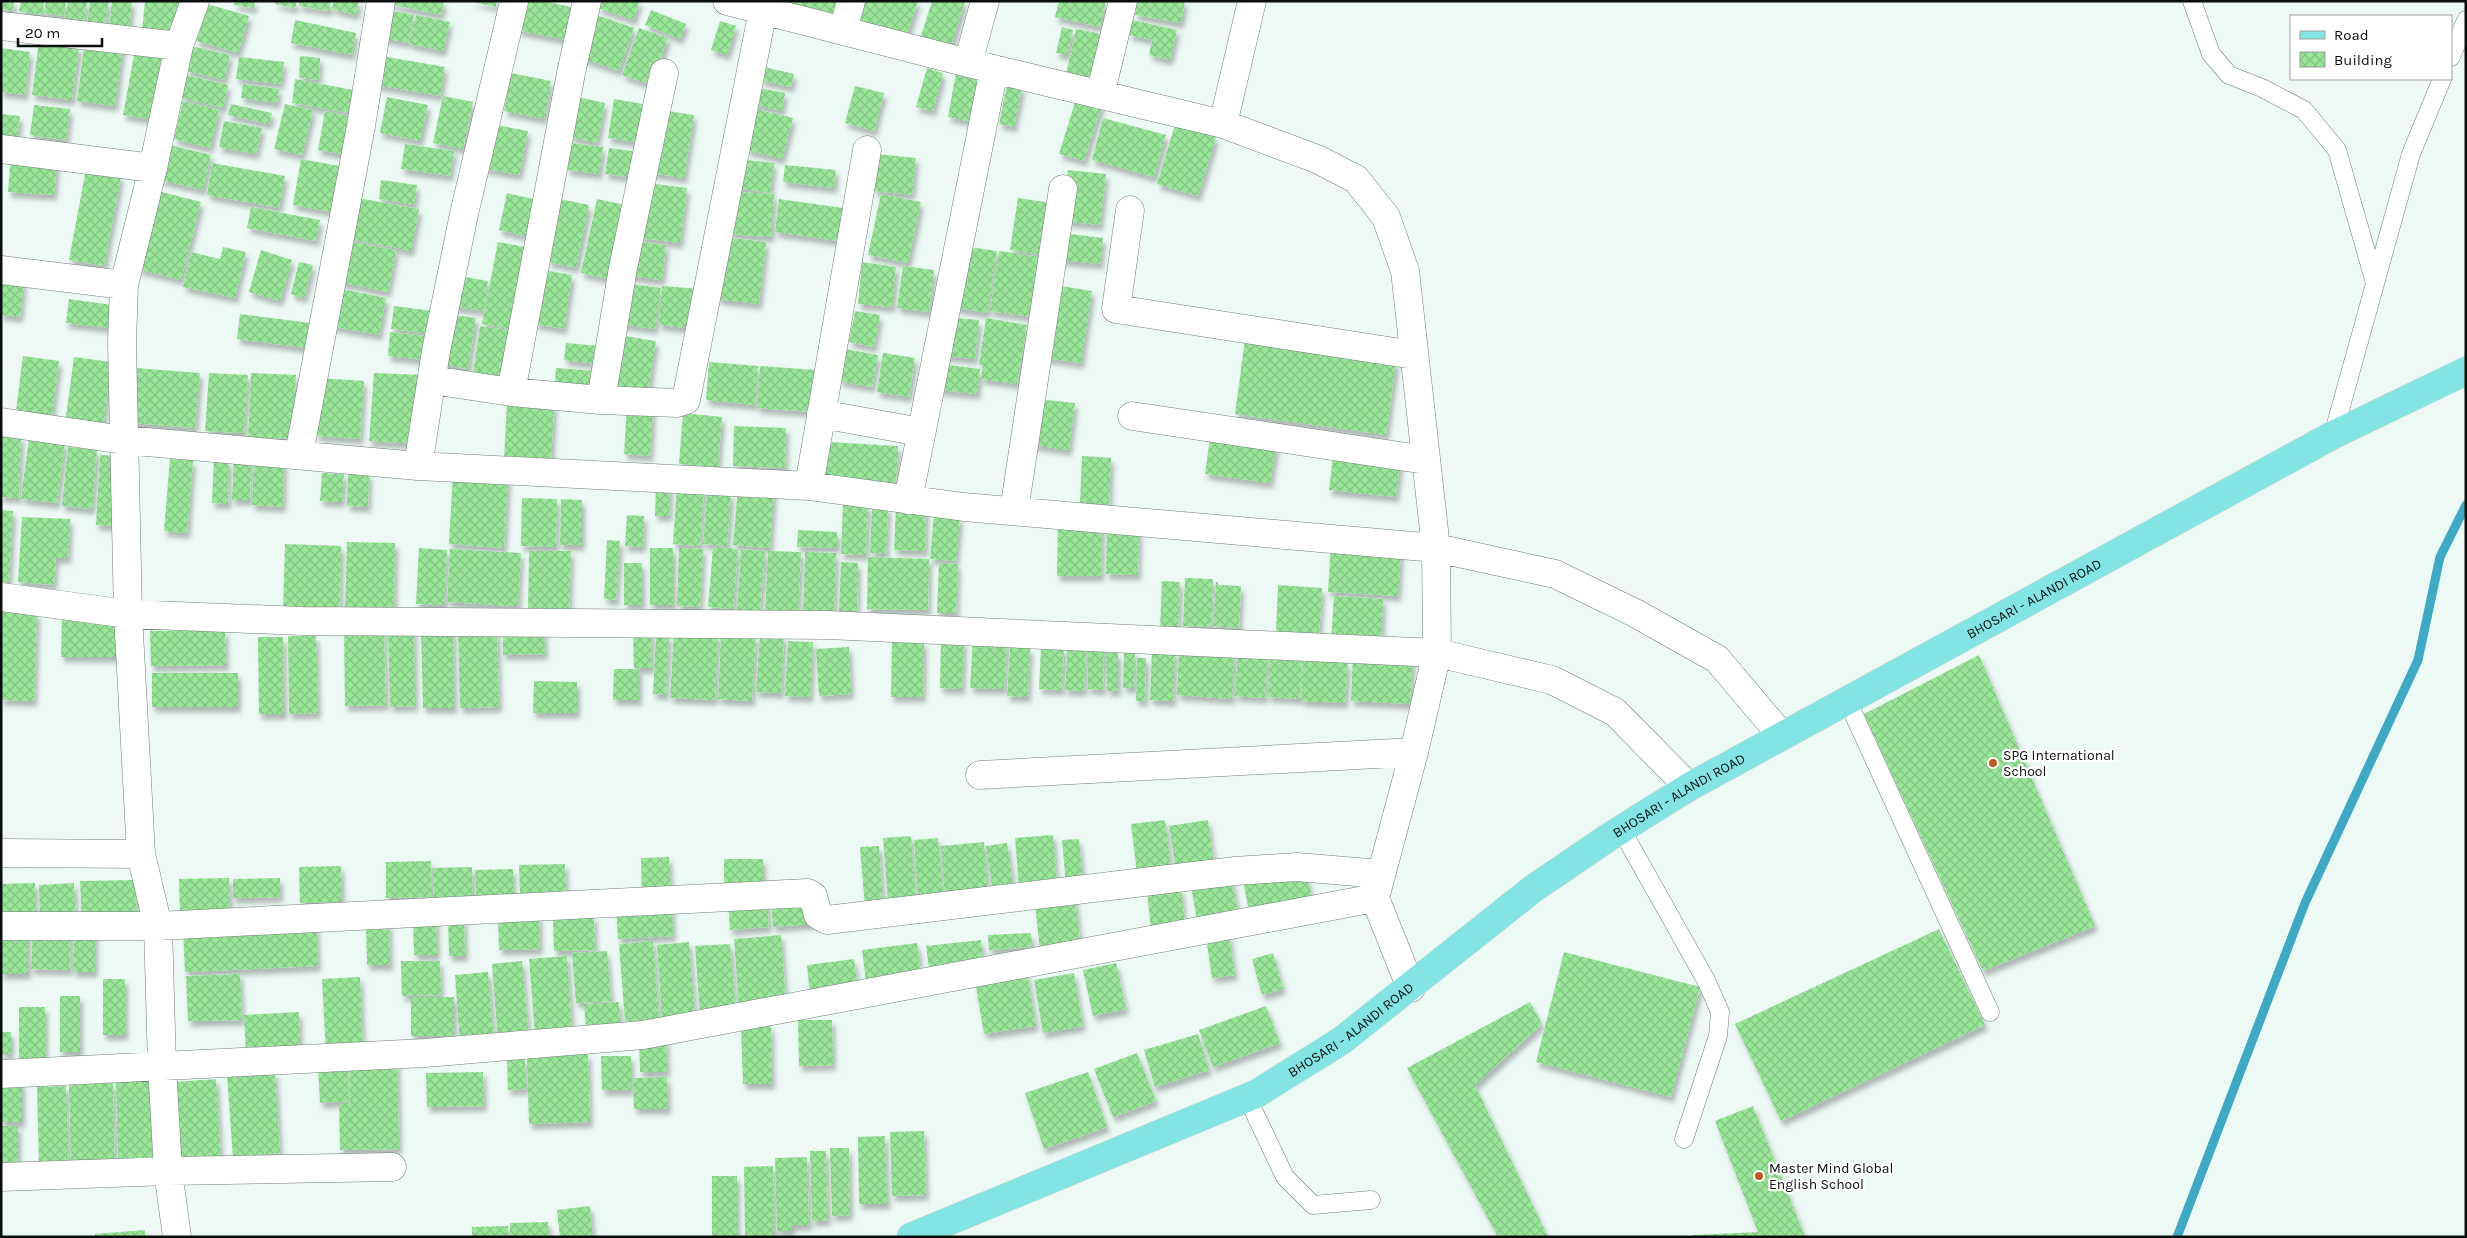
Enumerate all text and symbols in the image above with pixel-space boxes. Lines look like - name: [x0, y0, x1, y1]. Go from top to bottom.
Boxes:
- scale bar: [18, 15, 101, 47]
- legend: [2290, 15, 2452, 80]
- text: 20 m: [25, 24, 60, 42]
- text: Road: [2334, 26, 2369, 44]
- text: Building: [2334, 51, 2392, 69]
- street label: BHOSARI - ALANDI ROAD: [1964, 555, 2105, 643]
- place label: SPG International School: [2003, 747, 2115, 780]
- street label: BHOSARI - ALANDI ROAD: [1610, 750, 1748, 842]
- marker: SPG International School: [1987, 757, 1999, 769]
- street label: BHOSARI - ALANDI ROAD: [1285, 979, 1417, 1081]
- place label: Master Mind Global English School: [1769, 1160, 1893, 1193]
- marker: Master Mind Global English School: [1753, 1170, 1765, 1182]

